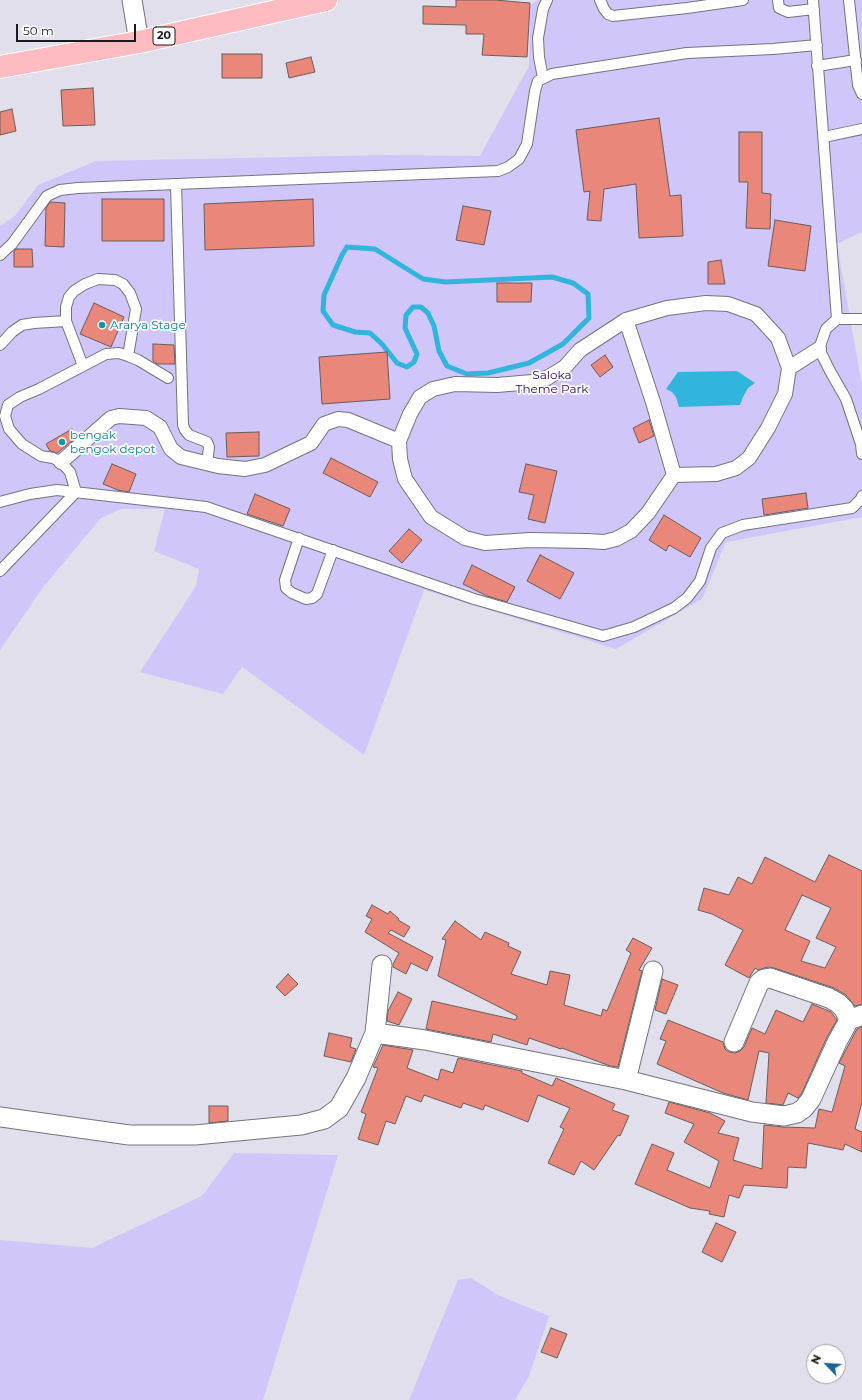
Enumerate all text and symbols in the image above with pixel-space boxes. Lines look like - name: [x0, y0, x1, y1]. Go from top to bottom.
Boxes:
- scale bar: [18, 16, 138, 42]
- text: 50 m: [23, 23, 54, 38]
- road number: 20: [153, 27, 175, 45]
- place label: Ararya Stage: [110, 318, 186, 332]
- marker: Ararya Stage: [97, 320, 107, 330]
- park label: Saloka Theme Park: [516, 368, 588, 396]
- place label: bengak bengok depot: [70, 428, 155, 456]
- marker: bengak bengok depot: [57, 437, 67, 447]
- north arrow: [806, 1344, 846, 1384]
- text: N: [808, 1352, 824, 1366]

